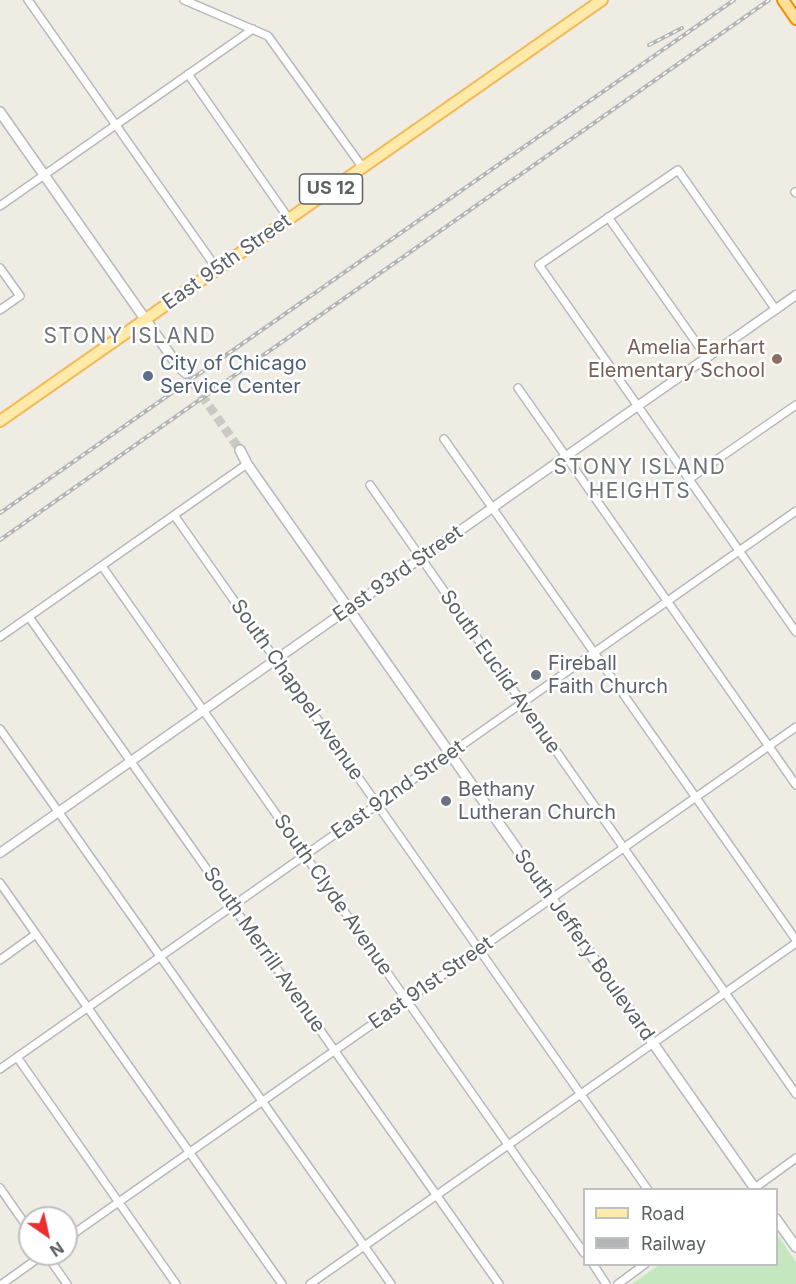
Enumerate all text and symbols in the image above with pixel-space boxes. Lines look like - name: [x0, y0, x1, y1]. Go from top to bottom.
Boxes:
- road number: US 12: [300, 174, 362, 204]
- street label: East 95th Street: [158, 209, 296, 315]
- district label: STONY ISLAND: [44, 324, 216, 350]
- place label: Amelia Earhart Elementary School: [588, 336, 765, 383]
- place label: City of Chicago Service Center: [160, 352, 307, 399]
- marker: Amelia Earhart Elementary School: [770, 352, 784, 366]
- marker: City of Chicago Service Center: [141, 369, 155, 383]
- district label: STONY ISLAND HEIGHTS: [554, 455, 726, 505]
- street label: East 93rd Street: [329, 521, 467, 627]
- street label: South Euclid Avenue: [435, 586, 565, 758]
- street label: South Chappel Avenue: [225, 595, 369, 785]
- place label: Fireball Faith Church: [548, 652, 668, 699]
- marker: Fireball Faith Church: [529, 668, 543, 682]
- street label: East 92nd Street: [327, 735, 469, 845]
- place label: Bethany Lutheran Church: [458, 778, 616, 825]
- marker: Bethany Lutheran Church: [439, 794, 453, 808]
- street label: South Clyde Avenue: [268, 810, 398, 980]
- street label: South Jeffery Boulevard: [509, 845, 659, 1045]
- street label: South Merrill Avenue: [198, 863, 330, 1037]
- street label: East 91st Street: [364, 931, 498, 1035]
- legend: [583, 1188, 778, 1266]
- text: Road: [641, 1203, 684, 1224]
- north arrow: [18, 1206, 78, 1266]
- text: Railway: [641, 1233, 706, 1254]
- text: N: [46, 1238, 68, 1261]

